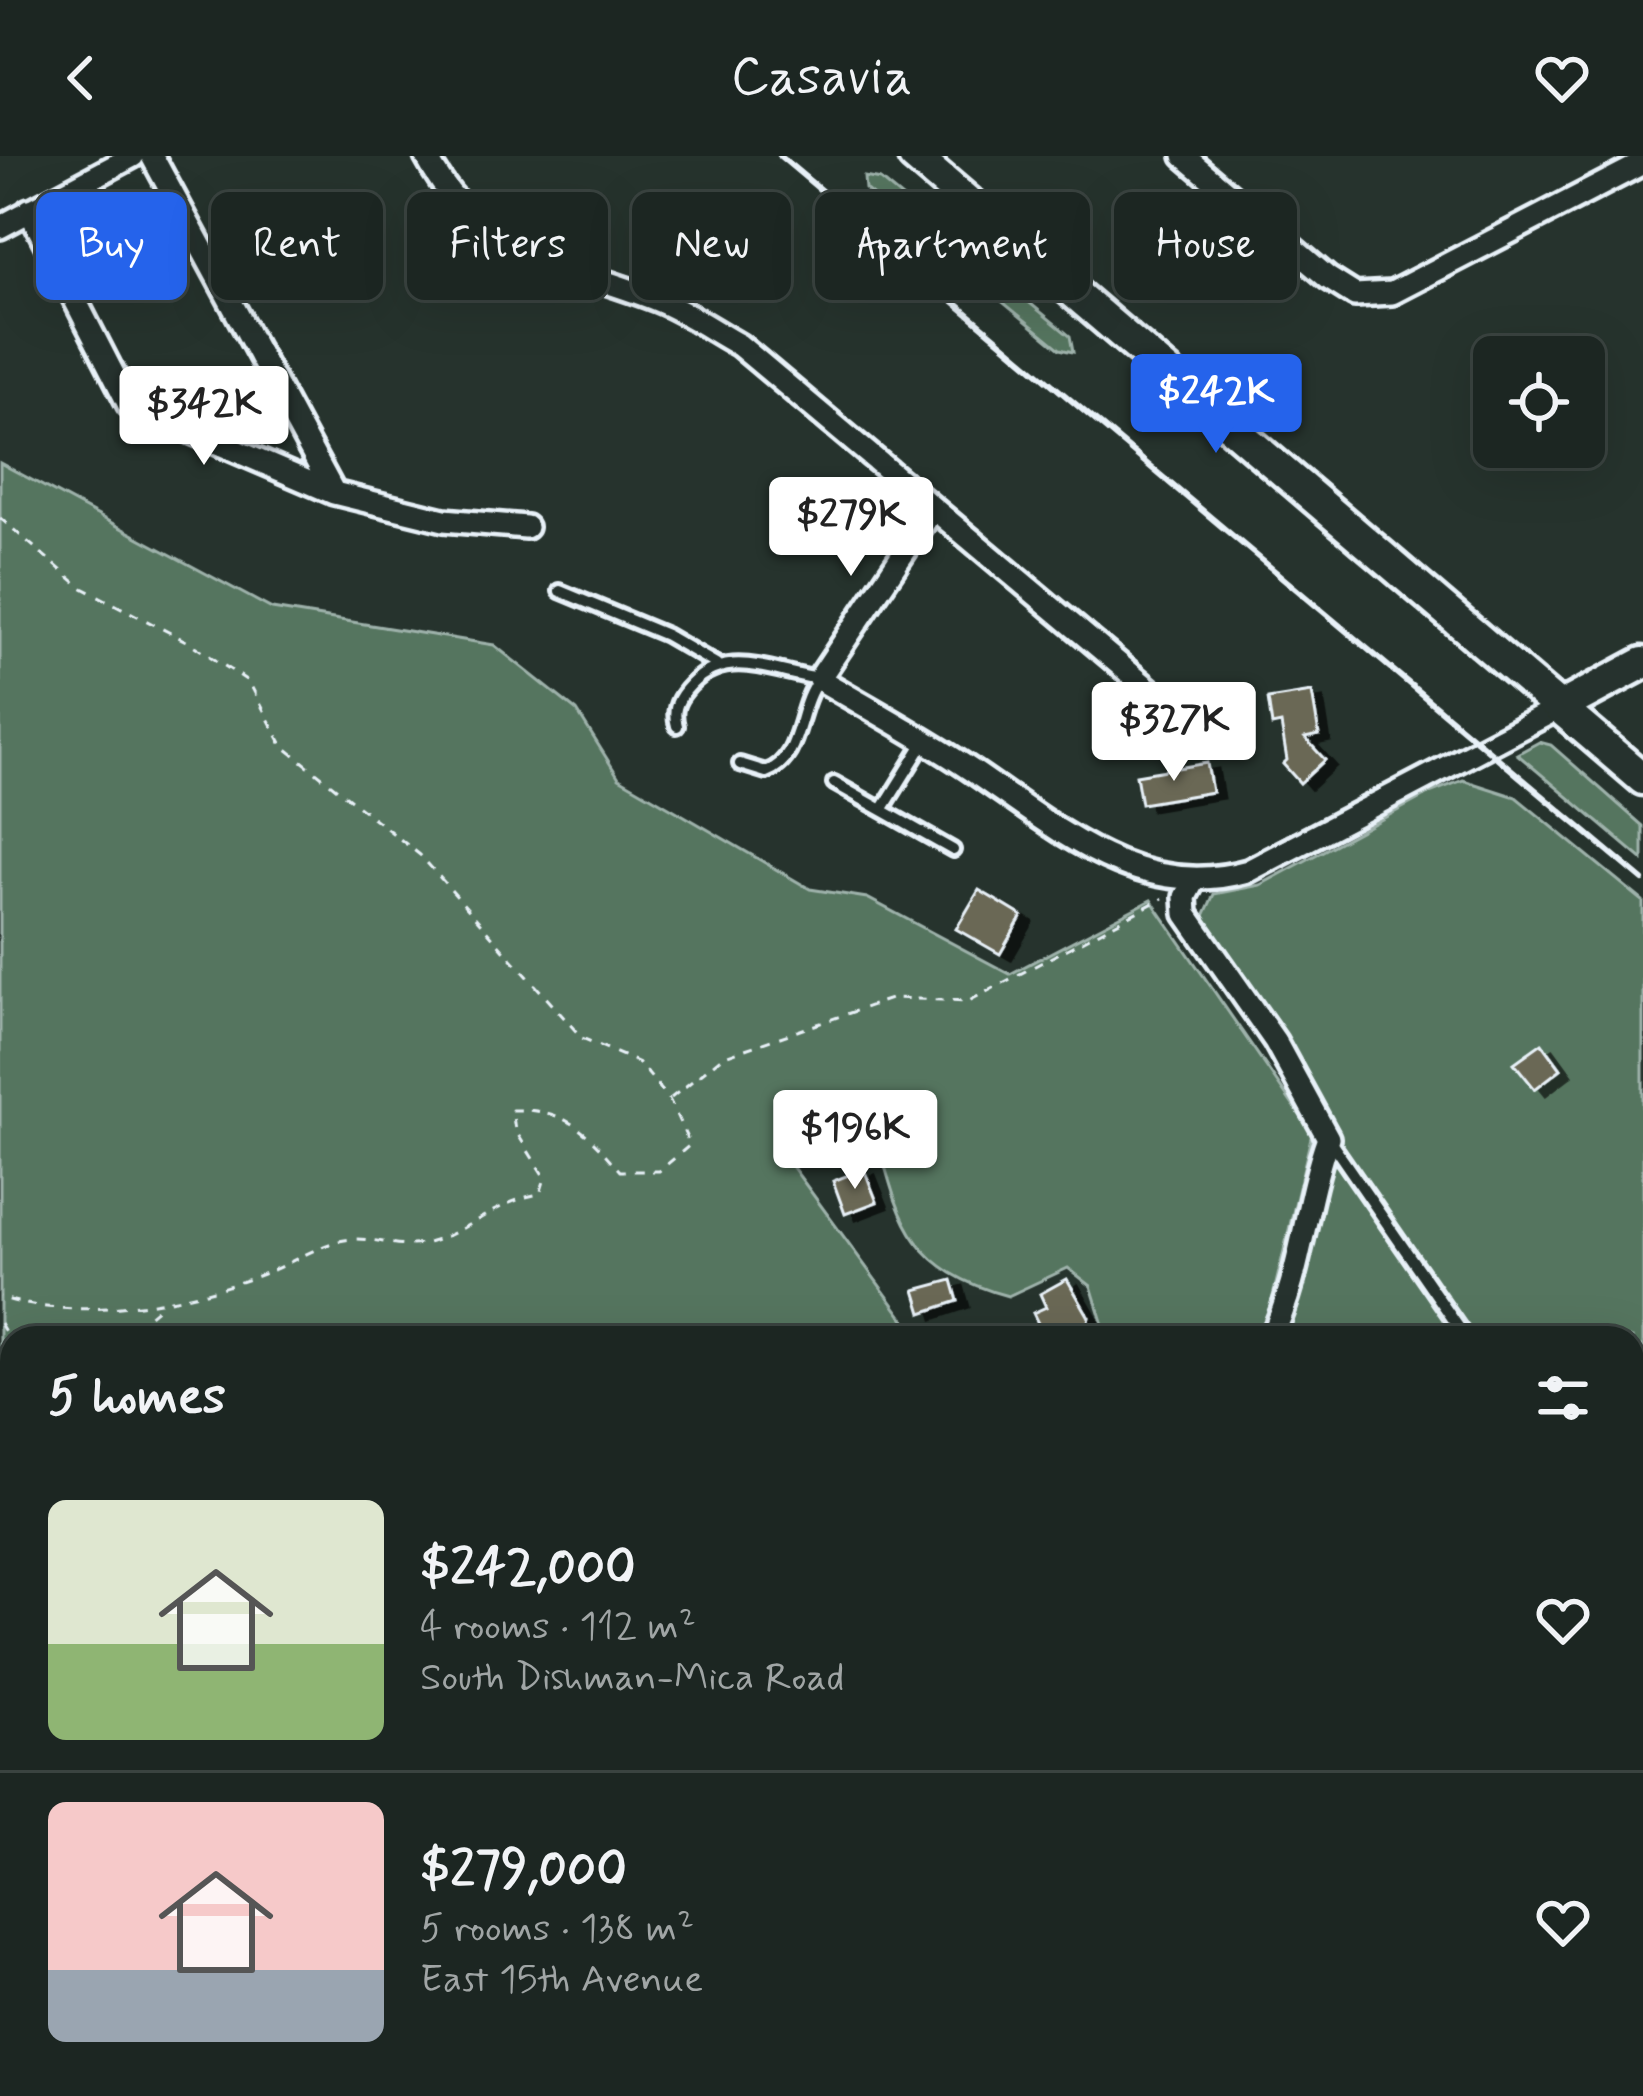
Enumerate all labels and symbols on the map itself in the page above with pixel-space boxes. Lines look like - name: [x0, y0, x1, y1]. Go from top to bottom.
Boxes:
- pin: $242K: [1132, 354, 1300, 456]
- pin: $342K: [120, 366, 288, 468]
- pin: $279K: [767, 477, 935, 579]
- pin: $327K: [1090, 682, 1258, 784]
- pin: $196K: [771, 1090, 939, 1192]

